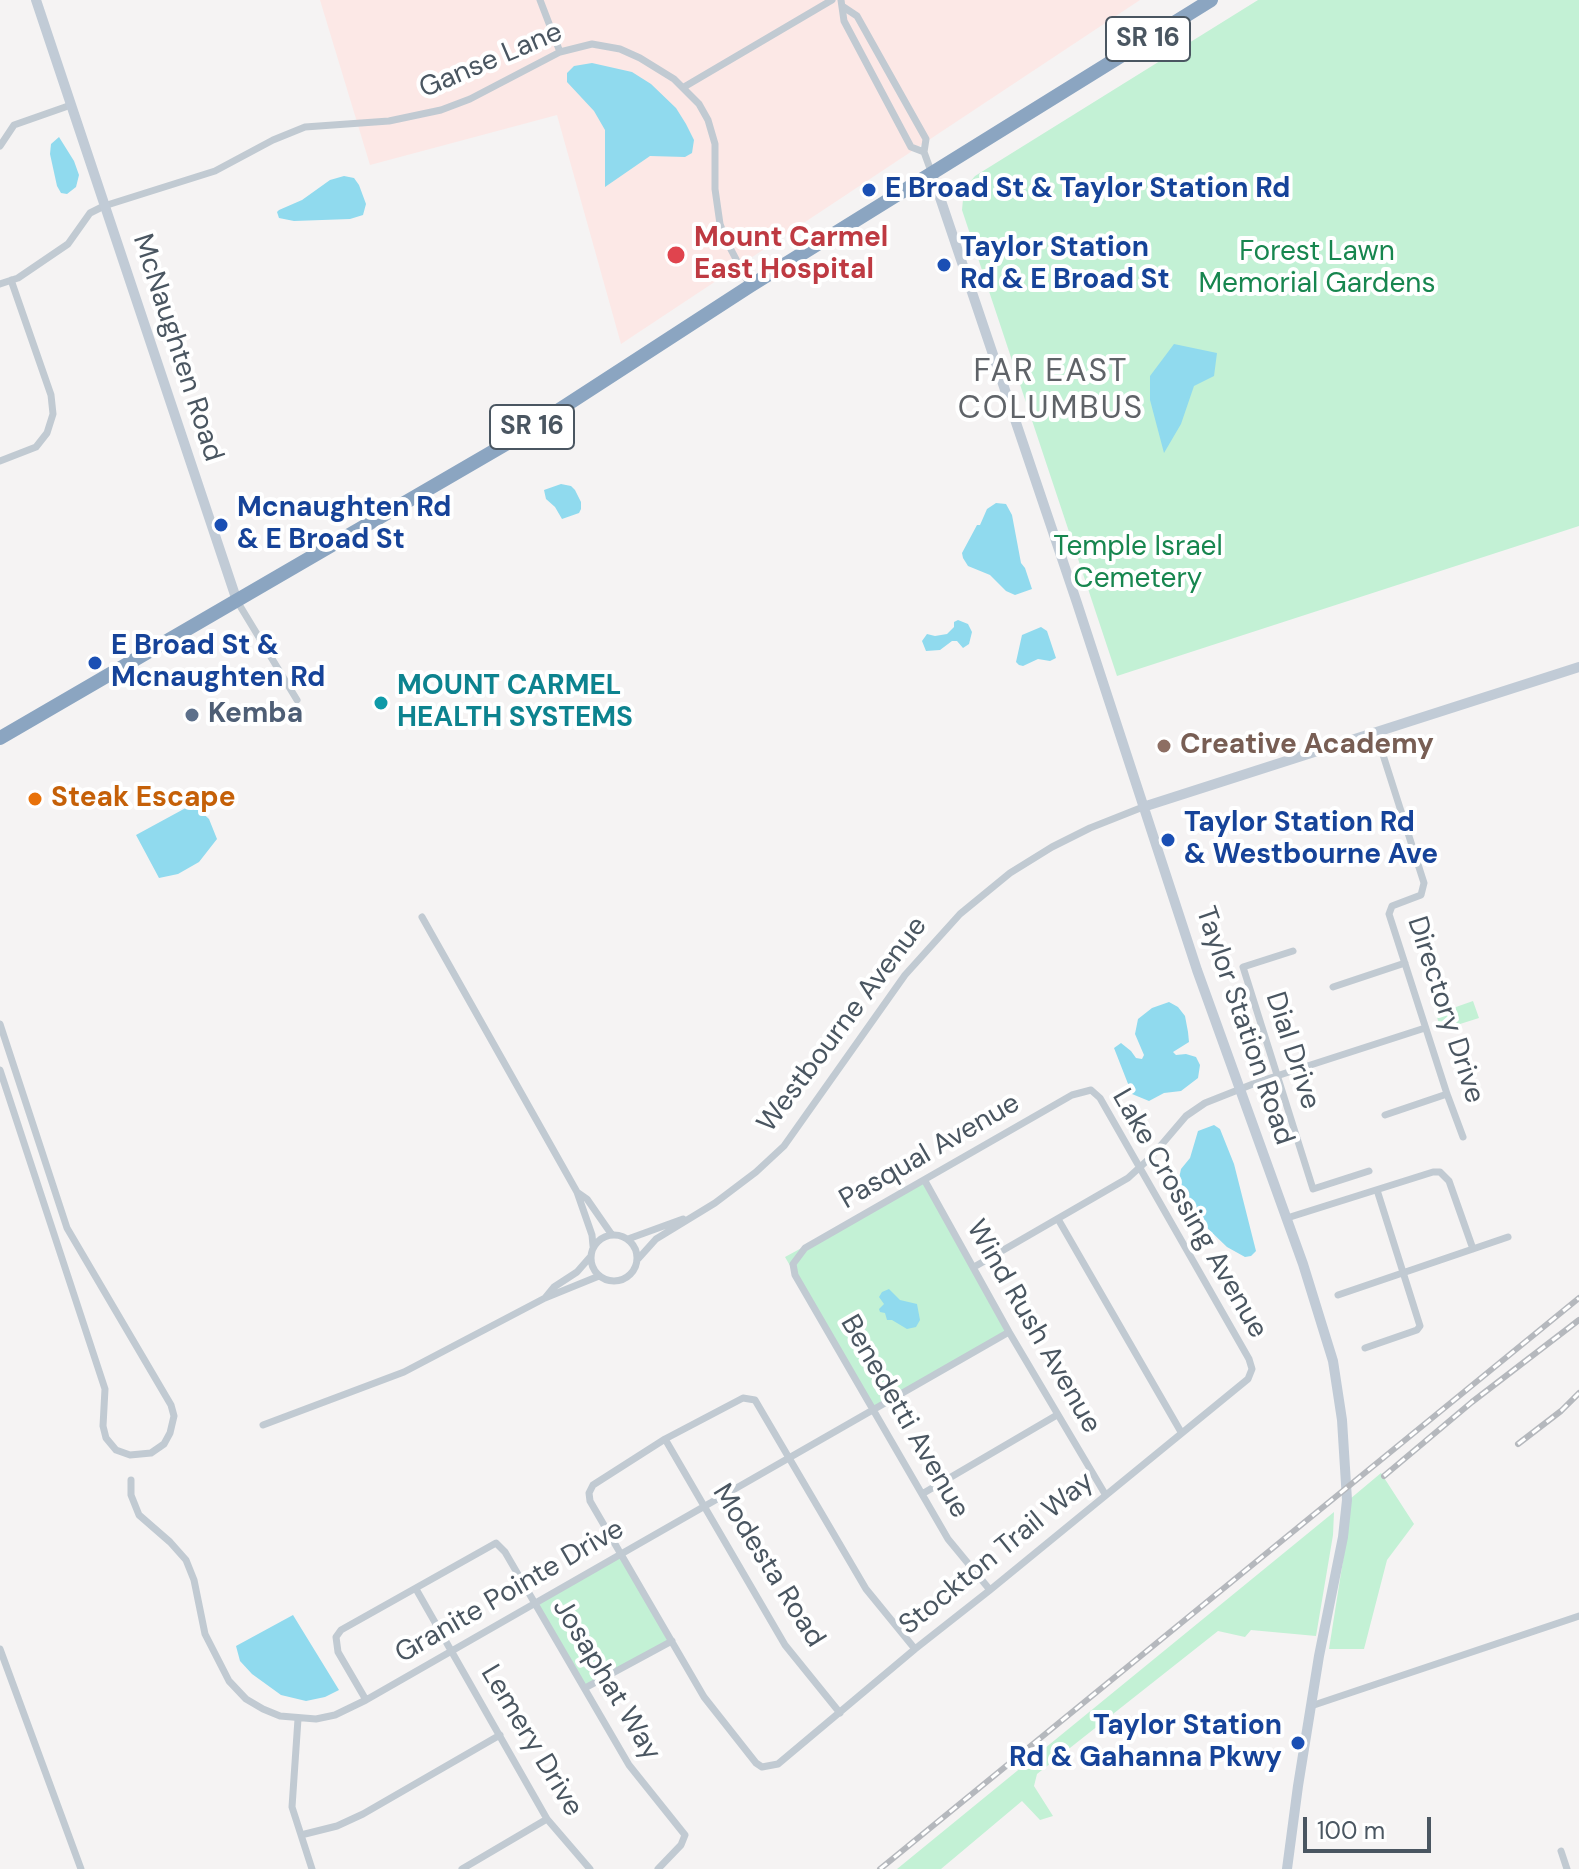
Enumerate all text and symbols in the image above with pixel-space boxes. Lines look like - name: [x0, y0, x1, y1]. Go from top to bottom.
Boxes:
- street label: Ganse Lane: [415, 16, 567, 106]
- road number: SR 16: [1106, 17, 1190, 61]
- place label: E Broad St & Taylor Station Rd: [885, 173, 1290, 207]
- marker: E Broad St & Taylor Station Rd: [860, 181, 878, 199]
- place label: Mount Carmel East Hospital: [694, 222, 888, 288]
- street label: McNaughten Road: [124, 230, 230, 466]
- place label: Taylor Station Rd & E Broad St: [960, 232, 1170, 298]
- park label: Forest Lawn Memorial Gardens: [1199, 236, 1435, 302]
- marker: Mount Carmel East Hospital: [665, 244, 687, 266]
- marker: Taylor Station Rd & E Broad St: [935, 256, 953, 274]
- district label: FAR EAST COLUMBUS: [958, 354, 1144, 429]
- road number: SR 16: [490, 405, 574, 449]
- place label: Mcnaughten Rd & E Broad St: [237, 492, 451, 558]
- marker: Mcnaughten Rd & E Broad St: [212, 516, 230, 534]
- park label: Temple Israel Cemetery: [1053, 531, 1223, 597]
- place label: E Broad St & Mcnaughten Rd: [111, 630, 325, 696]
- marker: E Broad St & Mcnaughten Rd: [86, 654, 104, 672]
- place label: MOUNT CARMEL HEALTH SYSTEMS: [397, 670, 633, 736]
- marker: MOUNT CARMEL HEALTH SYSTEMS: [372, 694, 390, 712]
- place label: Kemba: [208, 698, 303, 732]
- marker: Kemba: [183, 706, 201, 724]
- place label: Creative Academy: [1180, 729, 1434, 763]
- marker: Creative Academy: [1155, 737, 1173, 755]
- place label: Steak Escape: [51, 782, 236, 816]
- marker: Steak Escape: [26, 790, 44, 808]
- place label: Taylor Station Rd & Westbourne Ave: [1184, 807, 1438, 873]
- marker: Taylor Station Rd & Westbourne Ave: [1159, 831, 1177, 849]
- street label: Taylor Station Road: [1187, 902, 1301, 1150]
- street label: Westbourne Avenue: [751, 911, 935, 1139]
- street label: Directory Drive: [1399, 912, 1491, 1108]
- street label: Dial Drive: [1257, 988, 1327, 1114]
- street label: Lake Crossing Avenue: [1104, 1083, 1274, 1345]
- street label: Pasqual Avenue: [834, 1087, 1026, 1217]
- street label: Wind Rush Avenue: [958, 1215, 1108, 1439]
- street label: Benedetti Avenue: [832, 1309, 976, 1525]
- street label: Stockton Trail Way: [893, 1465, 1101, 1643]
- street label: Modesta Road: [704, 1478, 832, 1654]
- street label: Granite Pointe Drive: [390, 1513, 630, 1671]
- street label: Josaphat Way: [544, 1593, 668, 1767]
- street label: Lemery Drive: [473, 1659, 589, 1823]
- place label: Taylor Station Rd & Gahanna Pkwy: [1009, 1710, 1282, 1776]
- marker: Taylor Station Rd & Gahanna Pkwy: [1289, 1734, 1307, 1752]
- scale bar: [1307, 1801, 1435, 1851]
- text: 100 m: [1317, 1815, 1385, 1846]

